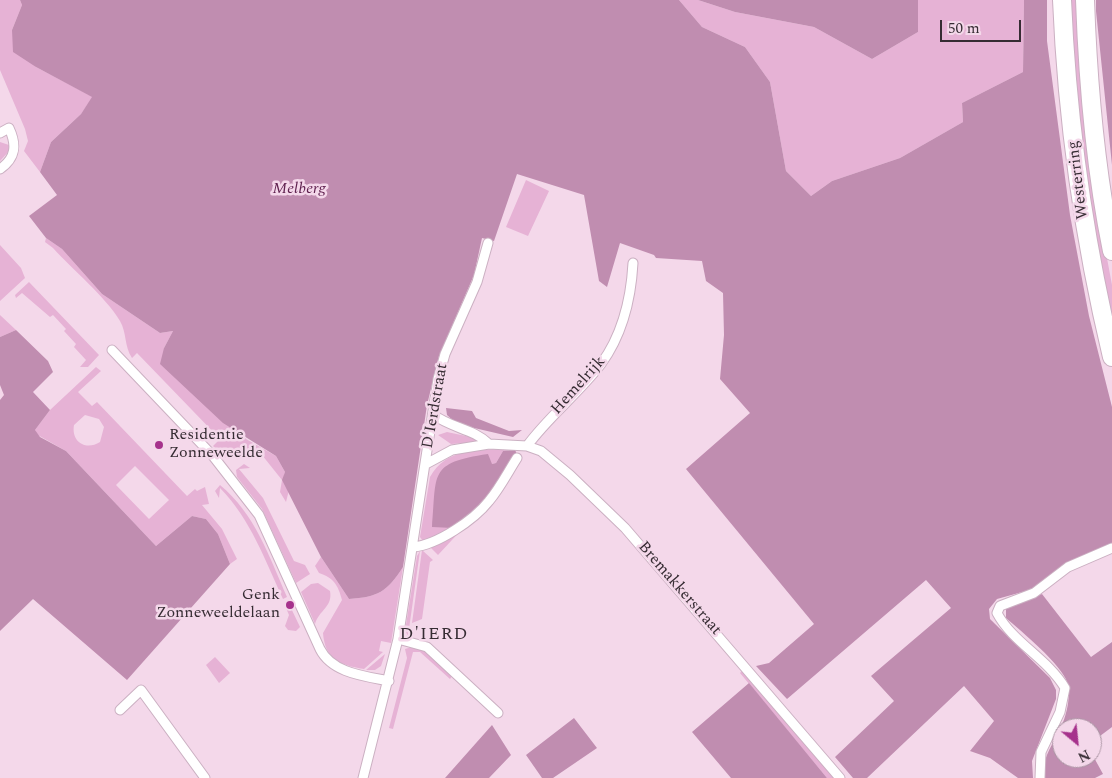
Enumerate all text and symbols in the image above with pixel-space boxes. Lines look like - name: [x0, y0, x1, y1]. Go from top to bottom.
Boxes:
- scale bar: [942, 10, 1023, 42]
- text: 50 m: [948, 17, 980, 40]
- street label: Westerring: [1065, 140, 1093, 220]
- park label: Melberg: [273, 180, 325, 200]
- street label: Hemelrijk: [548, 353, 610, 419]
- street label: D'Ierdstraat: [419, 362, 453, 450]
- place label: Residentie Zonneweelde: [169, 426, 263, 464]
- marker: Residentie Zonneweelde: [153, 439, 165, 451]
- street label: Bremakkerstraat: [633, 538, 725, 640]
- place label: Genk Zonneweeldelaan: [156, 586, 280, 624]
- marker: Genk Zonneweeldelaan: [284, 599, 296, 611]
- district label: D'IERD: [399, 624, 469, 646]
- north arrow: [1052, 718, 1102, 768]
- text: N: [1074, 744, 1094, 768]

